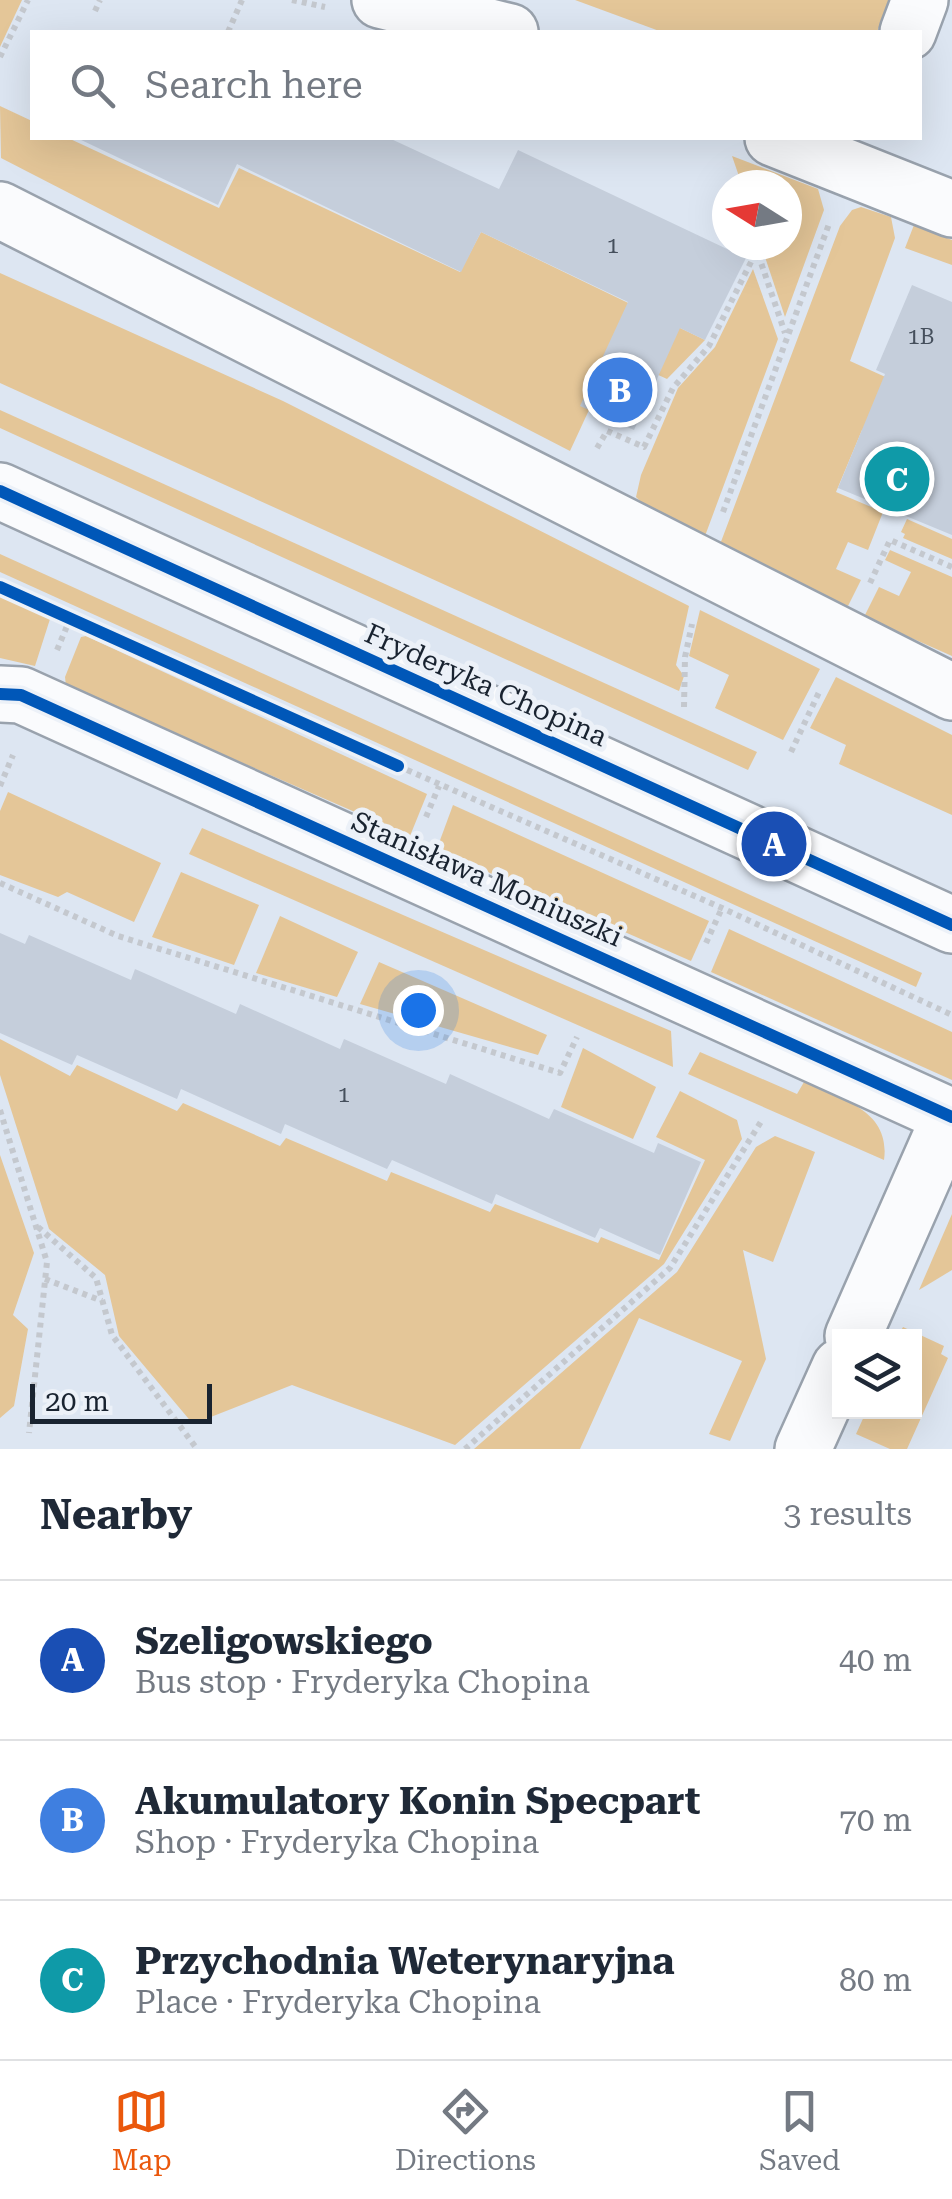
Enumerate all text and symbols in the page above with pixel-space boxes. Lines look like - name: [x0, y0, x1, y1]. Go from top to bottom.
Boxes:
- search box: [30, 30, 922, 140]
- icon: search: [65, 58, 120, 113]
- text: Search here: [145, 63, 363, 107]
- north arrow: [712, 170, 802, 260]
- house number: 1: [607, 233, 619, 258]
- house number: 1B: [907, 324, 935, 349]
- pin: B: [588, 352, 652, 428]
- pin: C: [864, 442, 930, 516]
- street label: Fryderyka Chopina: [360, 617, 612, 753]
- street label: Stanisława Moniuszki: [347, 804, 627, 954]
- pin: A: [742, 806, 806, 882]
- your location: [393, 985, 444, 1036]
- house number: 1: [338, 1082, 350, 1107]
- map controls: [832, 1329, 922, 1419]
- button: layers: [832, 1329, 922, 1419]
- scale bar: [30, 1379, 212, 1424]
- text: 20 m: [45, 1385, 109, 1418]
- text: Nearby: [40, 1490, 192, 1539]
- text: 3 results: [784, 1495, 912, 1533]
- text: Szeligowskiego: [135, 1619, 433, 1663]
- text: A: [61, 1641, 84, 1679]
- text: 40 m: [839, 1641, 912, 1679]
- text: Bus stop · Fryderyka Chopina: [135, 1663, 590, 1701]
- text: Akumulatory Konin Specpart: [135, 1779, 700, 1823]
- text: B: [61, 1801, 84, 1839]
- text: 70 m: [839, 1801, 912, 1839]
- text: Shop · Fryderyka Chopina: [135, 1823, 539, 1861]
- text: Przychodnia Weterynaryjna: [135, 1939, 675, 1983]
- text: C: [61, 1961, 84, 1999]
- text: 80 m: [839, 1961, 912, 1999]
- text: Place · Fryderyka Chopina: [135, 1983, 541, 2021]
- tab: Map: [112, 2084, 172, 2177]
- tab: Directions: [395, 2084, 536, 2177]
- tab: Saved: [759, 2084, 840, 2177]

